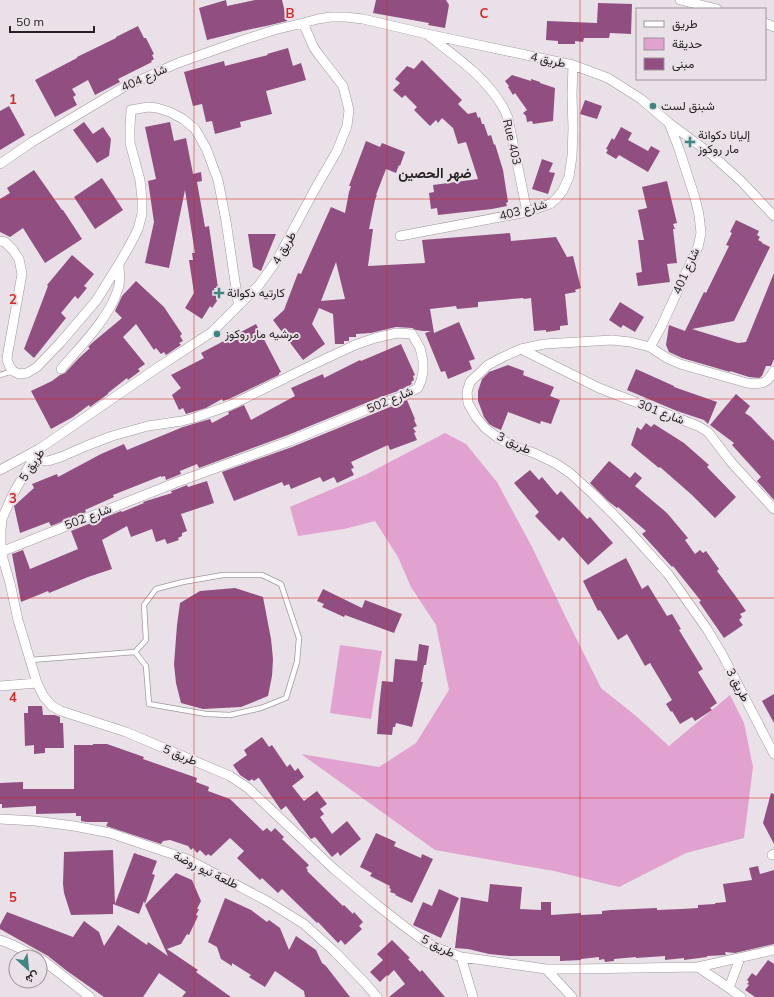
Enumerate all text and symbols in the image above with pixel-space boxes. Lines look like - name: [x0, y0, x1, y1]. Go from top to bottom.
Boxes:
- text: B: [286, 5, 295, 21]
- text: C: [480, 5, 489, 21]
- scale bar: [10, 8, 94, 34]
- legend: [636, 8, 766, 80]
- text: 50 m: [16, 14, 44, 29]
- text: طريق: [672, 16, 698, 32]
- text: حديقة: [672, 36, 702, 51]
- street label: طريق 4: [529, 48, 567, 72]
- text: مبنى: [672, 56, 694, 72]
- street label: شارع 404: [118, 61, 170, 96]
- text: 1: [9, 91, 17, 107]
- place label: شبنق لست: [661, 98, 715, 114]
- marker: شبنق لست: [648, 101, 658, 111]
- street label: Rue 403: [500, 118, 525, 166]
- place label: إليانا دكوانة مار روكوز: [697, 127, 750, 157]
- marker: إليانا دكوانة مار روكوز: [685, 137, 695, 147]
- district label: ضهر الحصين: [398, 164, 472, 182]
- street label: شارع 403: [497, 196, 549, 225]
- street label: طريق 4: [268, 228, 300, 267]
- street label: شارع 401: [669, 245, 704, 297]
- place label: كارتيه دكوانة: [227, 285, 285, 301]
- marker: كارتيه دكوانة: [214, 288, 224, 298]
- text: 2: [9, 291, 17, 307]
- place label: مرشيه مار روكوز: [224, 326, 299, 342]
- marker: مرشيه مار روكوز: [212, 329, 222, 339]
- street label: شارع 502: [364, 383, 416, 418]
- street label: شارع 301: [635, 396, 687, 429]
- street label: طريق 3: [494, 428, 534, 458]
- street label: طريق 5: [16, 445, 49, 484]
- text: 3: [9, 490, 17, 506]
- street label: شارع 502: [62, 501, 114, 534]
- street label: طريق 3: [723, 665, 754, 705]
- text: 4: [9, 689, 17, 705]
- street label: طريق 5: [160, 741, 200, 769]
- street label: طلعة نيو روضة: [171, 847, 241, 893]
- text: 5: [9, 889, 17, 905]
- street label: طريق 5: [418, 931, 458, 961]
- north arrow: [8, 949, 48, 989]
- text: ش: [23, 969, 42, 987]

